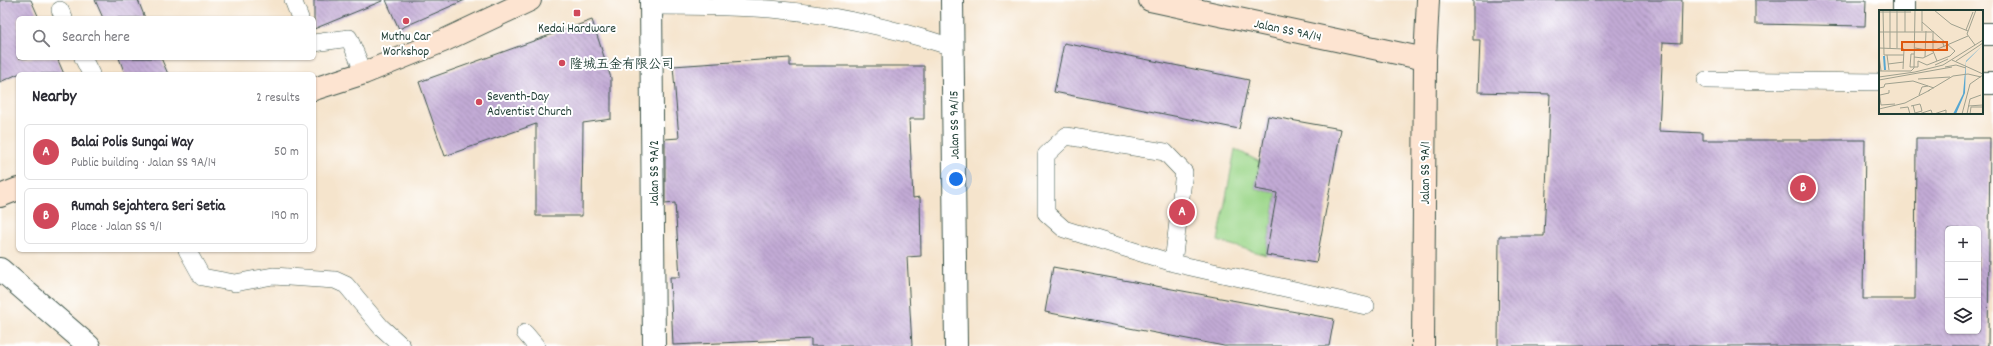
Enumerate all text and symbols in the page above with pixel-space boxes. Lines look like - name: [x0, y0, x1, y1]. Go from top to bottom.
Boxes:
- marker: Kedai Hardware: [572, 8, 582, 18]
- inset map: [1879, 10, 1983, 114]
- street label: Jalan SS 9A/14: [1252, 15, 1323, 48]
- search box: [16, 16, 316, 60]
- marker: Muthu Car Workshop: [401, 16, 411, 26]
- place label: Kedai Hardware: [538, 20, 616, 39]
- icon: search: [30, 27, 52, 49]
- text: Search here: [62, 27, 130, 49]
- place label: Muthu Car Workshop: [381, 28, 431, 62]
- place label: 隆城五金有限公司: [570, 56, 674, 75]
- marker: 隆城五金有限公司: [557, 58, 567, 68]
- text: Nearby: [32, 86, 76, 110]
- place label: Seventh-Day Adventist Church: [487, 88, 572, 122]
- text: 2 results: [256, 89, 300, 108]
- street label: Jalan SS 9A/15: [945, 90, 966, 160]
- marker: Seventh-Day Adventist Church: [474, 97, 484, 107]
- text: Balai Polis Sungai Way: [71, 132, 193, 154]
- street label: Jalan SS 9A/2: [646, 140, 665, 206]
- street label: Jalan SS 9A/1: [1417, 141, 1436, 205]
- text: A: [42, 143, 50, 162]
- text: 50 m: [274, 143, 299, 162]
- text: Public building · Jalan SS 9A/14: [71, 154, 216, 173]
- your location: [946, 169, 966, 189]
- pin: B: [1790, 173, 1816, 203]
- text: Rumah Sejahtera Seri Setia: [71, 196, 225, 218]
- pin: A: [1169, 197, 1195, 227]
- text: B: [43, 207, 49, 226]
- text: 190 m: [271, 207, 299, 226]
- text: Place · Jalan SS 9/1: [71, 218, 162, 237]
- map controls: [1945, 226, 1981, 334]
- button: +: [1945, 226, 1981, 262]
- button: −: [1945, 262, 1981, 298]
- button: layers: [1945, 298, 1981, 334]

